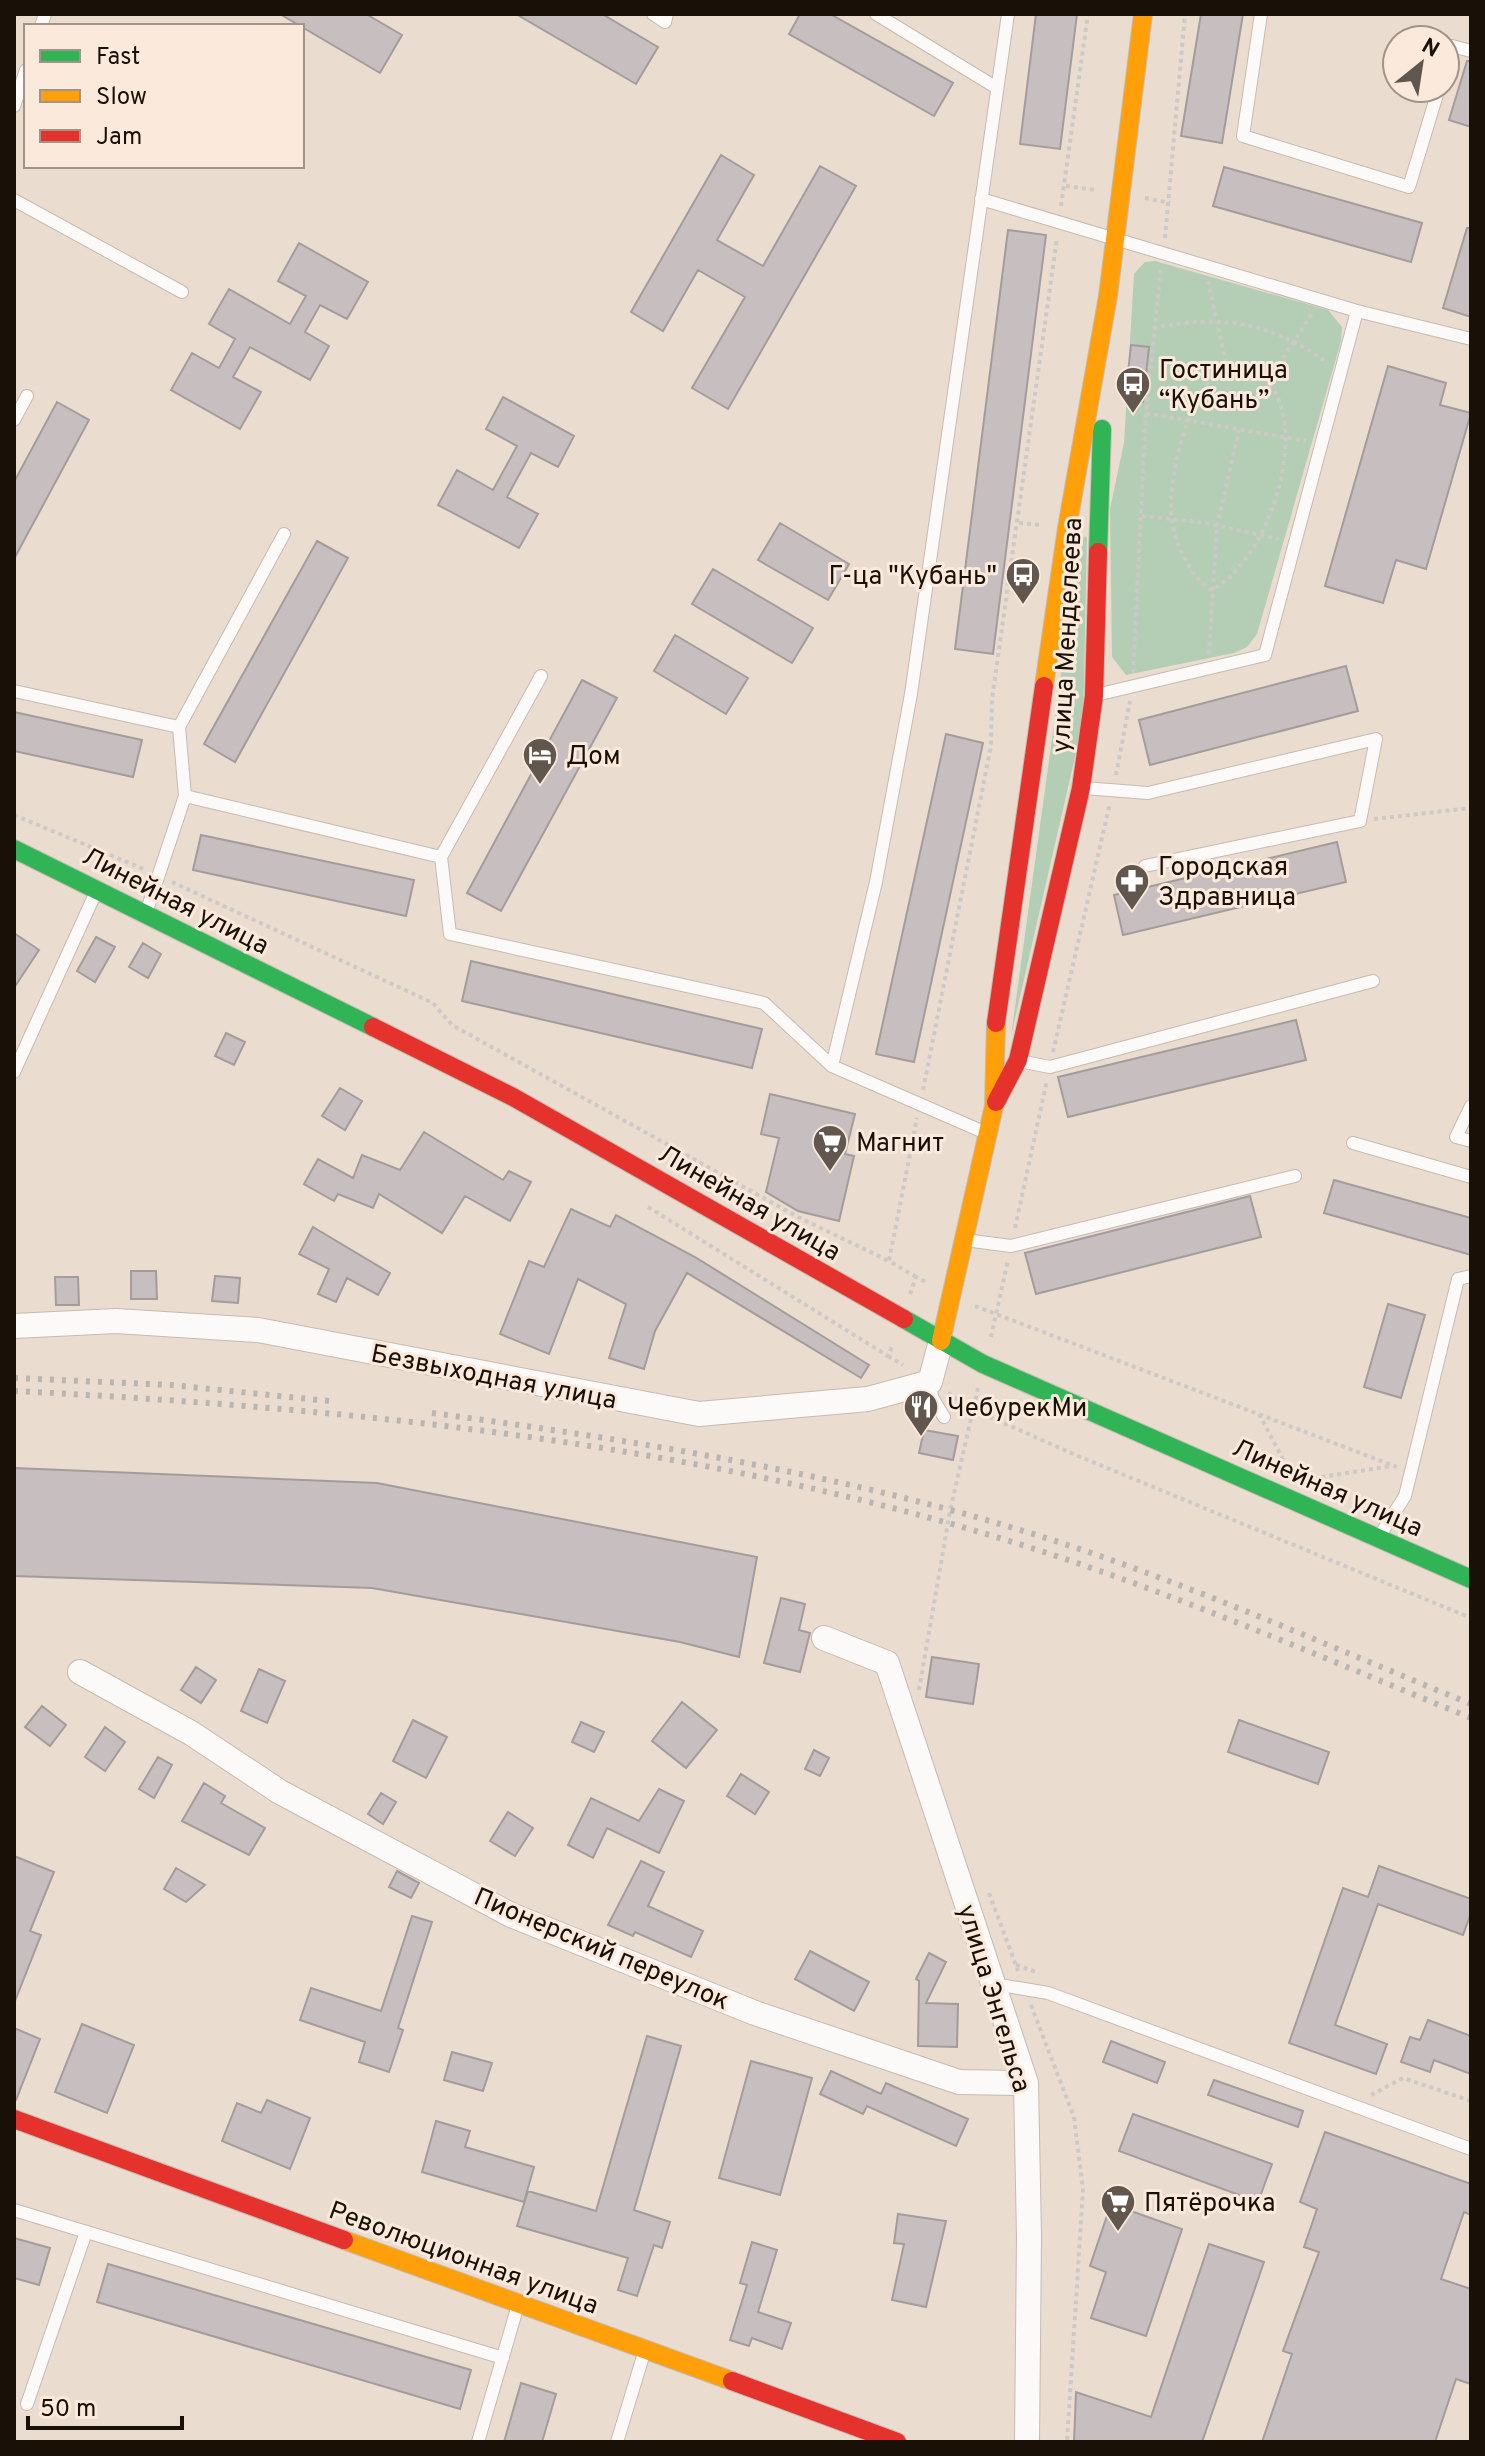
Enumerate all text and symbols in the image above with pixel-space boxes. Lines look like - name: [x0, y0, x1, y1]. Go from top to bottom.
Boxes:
- legend: [24, 24, 304, 168]
- north arrow: [1381, 24, 1461, 104]
- text: N: [1416, 33, 1443, 64]
- text: Fast: [96, 43, 140, 73]
- text: Slow: [96, 83, 147, 113]
- text: Jam: [96, 123, 142, 153]
- place label: Гостиница “Кубань”: [1159, 355, 1288, 418]
- bus stop icon: Гостиница “Кубань”: [1114, 365, 1152, 415]
- street label: улица Менделеева: [1046, 517, 1091, 754]
- bus stop icon: Г-ца "Кубань": [1004, 556, 1042, 606]
- place label: Г-ца "Кубань": [828, 561, 997, 594]
- hotel icon: Дом: [521, 736, 559, 786]
- place label: Дом: [566, 741, 621, 774]
- street label: Линейная улица: [76, 841, 274, 964]
- place label: Городская Здравница: [1158, 852, 1296, 915]
- pharmacy icon: Городская Здравница: [1113, 862, 1151, 912]
- supermarket icon: Магнит: [811, 1123, 849, 1173]
- place label: Магнит: [856, 1128, 944, 1161]
- street label: Линейная улица: [652, 1139, 846, 1270]
- street label: Безвыходная улица: [368, 1338, 619, 1418]
- restaurant icon: ЧебурекМи: [902, 1388, 940, 1438]
- place label: ЧебурекМи: [947, 1393, 1087, 1426]
- street label: Линейная улица: [1226, 1432, 1427, 1546]
- street label: Пионерский переулок: [468, 1881, 734, 2019]
- street label: улица Энгельса: [948, 1901, 1037, 2097]
- supermarket icon: Пятёрочка: [1099, 2183, 1137, 2233]
- place label: Пятёрочка: [1144, 2188, 1276, 2221]
- street label: Революционная улица: [324, 2195, 602, 2323]
- scale bar: [28, 2380, 182, 2430]
- text: 50 m: [40, 2395, 96, 2425]

